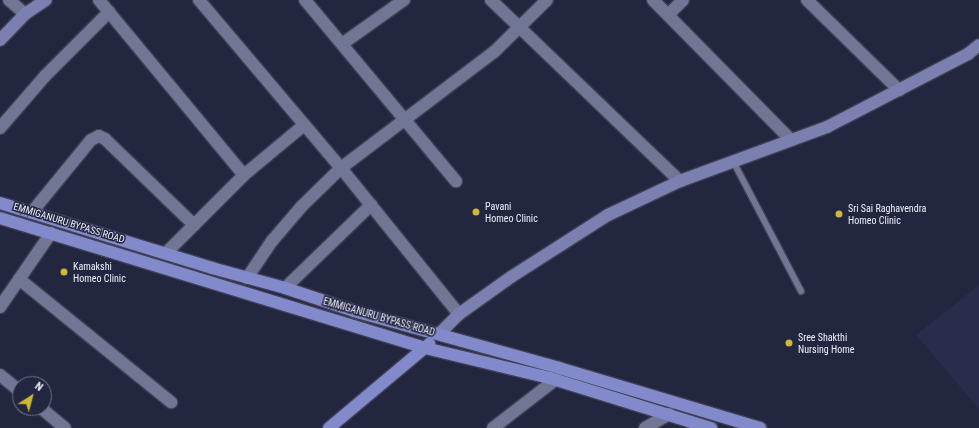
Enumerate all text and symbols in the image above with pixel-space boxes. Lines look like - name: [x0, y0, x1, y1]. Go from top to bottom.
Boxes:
- street label: EMMIGANURU BYPASS ROAD: [12, 200, 126, 246]
- place label: Pavani Homeo Clinic: [485, 200, 538, 224]
- place label: Sri Sai Raghavendra Homeo Clinic: [848, 202, 926, 226]
- marker: Pavani Homeo Clinic: [470, 206, 482, 218]
- marker: Sri Sai Raghavendra Homeo Clinic: [833, 208, 845, 220]
- place label: Kamakshi Homeo Clinic: [73, 260, 126, 284]
- marker: Kamakshi Homeo Clinic: [58, 266, 70, 278]
- street label: EMMIGANURU BYPASS ROAD: [322, 295, 436, 339]
- place label: Sree Shakthi Nursing Home: [798, 331, 854, 354]
- marker: Sree Shakthi Nursing Home: [783, 337, 795, 349]
- north arrow: [12, 376, 52, 416]
- text: N: [32, 379, 45, 394]

